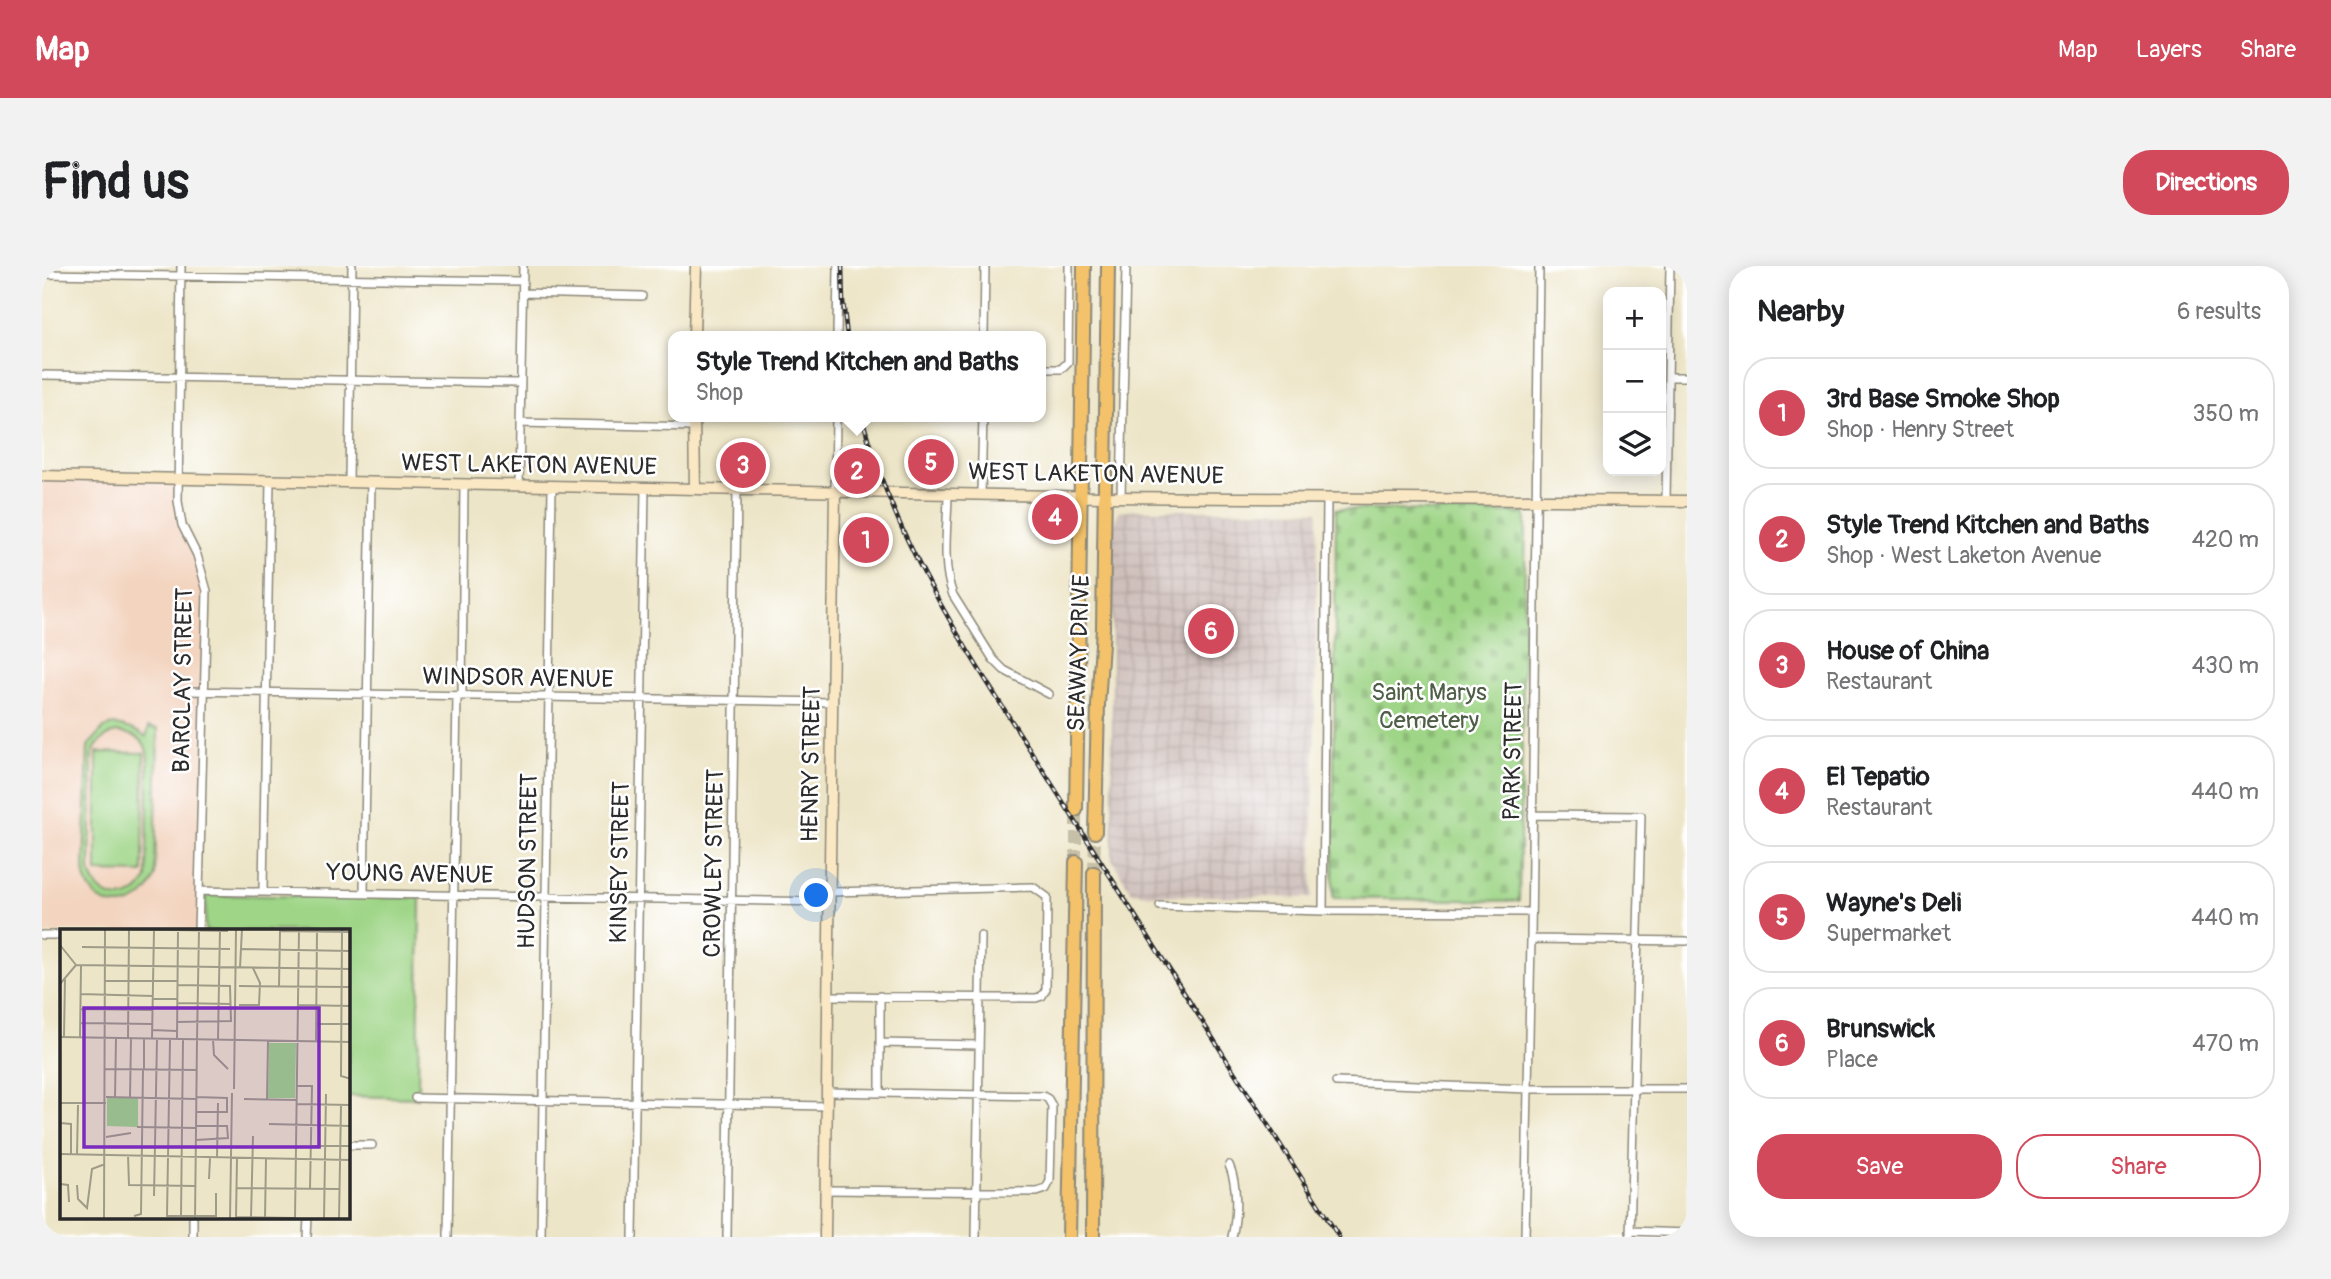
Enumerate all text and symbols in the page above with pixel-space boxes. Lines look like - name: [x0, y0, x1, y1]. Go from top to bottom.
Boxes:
- text: Map: [35, 29, 90, 70]
- text: Map: [2058, 35, 2098, 64]
- text: Layers: [2136, 35, 2202, 64]
- text: Share: [2240, 35, 2296, 64]
- button: Directions: [2123, 150, 2289, 215]
- text: Find us: [42, 152, 189, 213]
- map controls: [1603, 287, 1666, 476]
- button: +: [1603, 287, 1666, 350]
- text: Nearby: [1757, 293, 1844, 330]
- text: 6 results: [2177, 297, 2261, 326]
- popup: [668, 331, 1046, 422]
- text: Style Trend Kitchen and Baths: [696, 346, 1018, 378]
- button: −: [1603, 350, 1666, 413]
- text: Shop: [696, 378, 743, 407]
- text: 3rd Base Smoke Shop: [1826, 383, 2060, 415]
- text: 1: [1778, 399, 1787, 428]
- text: 350 m: [2193, 399, 2259, 428]
- button: layers: [1603, 413, 1666, 476]
- text: Shop · Henry Street: [1826, 415, 2014, 444]
- pin: 5: [908, 436, 954, 488]
- pin: 3: [720, 439, 766, 491]
- pin: 2: [834, 445, 880, 497]
- street label: WEST LAKETON AVENUE: [401, 448, 657, 482]
- street label: WEST LAKETON AVENUE: [968, 457, 1224, 491]
- pin: 4: [1032, 491, 1078, 543]
- text: Style Trend Kitchen and Baths: [1826, 509, 2149, 541]
- pin: 1: [843, 514, 889, 566]
- text: 2: [1776, 525, 1788, 554]
- text: 420 m: [2192, 525, 2259, 554]
- text: Shop · West Laketon Avenue: [1826, 541, 2101, 570]
- street label: SEAWAY DRIVE: [1062, 574, 1096, 732]
- street label: BARCLAY STREET: [167, 587, 199, 773]
- pin: 6: [1188, 605, 1234, 657]
- text: House of China: [1826, 635, 1989, 667]
- text: 3: [1776, 651, 1788, 680]
- text: 430 m: [2192, 651, 2259, 680]
- street label: WINDSOR AVENUE: [422, 662, 614, 694]
- text: Restaurant: [1826, 667, 1932, 696]
- park label: Saint Marys Cemetery: [1371, 678, 1487, 735]
- street label: PARK STREET: [1497, 681, 1529, 821]
- street label: HENRY STREET: [795, 685, 827, 843]
- text: El Tepatio: [1826, 761, 1930, 793]
- street label: CROWLEY STREET: [698, 768, 730, 958]
- street label: HUDSON STREET: [512, 773, 544, 949]
- text: 4: [1775, 777, 1789, 806]
- text: 440 m: [2191, 777, 2259, 806]
- street label: KINSEY STREET: [604, 780, 636, 944]
- text: Restaurant: [1826, 793, 1932, 822]
- street label: YOUNG AVENUE: [325, 858, 494, 890]
- your location: [799, 878, 833, 912]
- text: Wayne's Deli: [1826, 887, 1961, 919]
- text: 5: [1776, 903, 1788, 932]
- text: 440 m: [2191, 903, 2259, 932]
- text: Supermarket: [1826, 919, 1951, 948]
- inset map: [60, 929, 350, 1220]
- text: Brunswick: [1826, 1013, 1935, 1045]
- text: 6: [1775, 1029, 1789, 1058]
- text: 470 m: [2192, 1029, 2259, 1058]
- text: Place: [1826, 1045, 1878, 1074]
- button: Save: [1757, 1134, 2002, 1199]
- button: Share: [2016, 1134, 2261, 1199]

